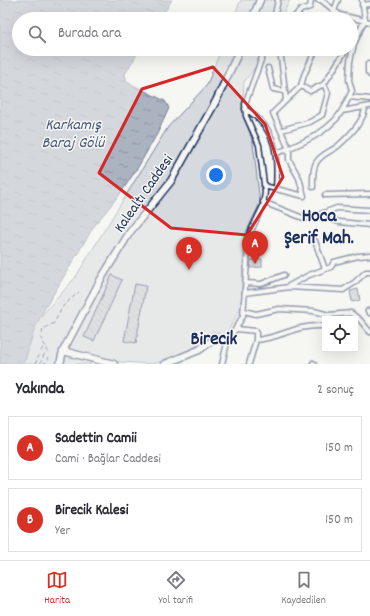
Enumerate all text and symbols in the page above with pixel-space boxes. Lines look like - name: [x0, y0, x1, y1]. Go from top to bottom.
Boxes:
- search box: [12, 12, 358, 56]
- icon: search: [26, 23, 48, 45]
- text: Burada ara: [58, 23, 121, 45]
- water label: Karkamış Baraj Gölü: [42, 114, 105, 155]
- street label: Kalealtı Caddesi: [110, 151, 180, 238]
- your location: [206, 165, 226, 185]
- district label: Hoca Şerif Mah.: [284, 204, 354, 253]
- pin: A: [242, 231, 268, 264]
- pin: B: [176, 237, 202, 270]
- map controls: [322, 316, 358, 352]
- button: locate: [322, 316, 358, 352]
- district label: Birecik: [191, 327, 238, 354]
- text: Yakında: [16, 378, 64, 402]
- text: 2 sonuç: [317, 381, 354, 400]
- text: Sadettin Camii: [55, 428, 137, 450]
- text: A: [26, 439, 34, 458]
- text: 150 m: [325, 439, 353, 458]
- text: Cami · Bağlar Caddesi: [55, 450, 161, 469]
- text: Birecik Kalesi: [55, 500, 129, 522]
- text: B: [27, 511, 33, 530]
- text: 150 m: [325, 511, 353, 530]
- text: Yer: [55, 522, 70, 541]
- tab: Harita: [44, 569, 70, 609]
- tab: Yol tarifi: [159, 569, 193, 609]
- tab: Kaydedilen: [281, 569, 326, 609]

